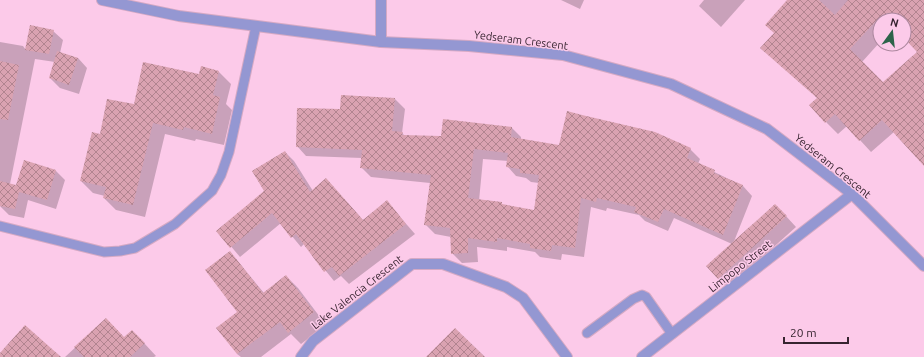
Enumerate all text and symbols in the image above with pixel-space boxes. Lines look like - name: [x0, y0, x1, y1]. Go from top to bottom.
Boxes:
- north arrow: [872, 12, 912, 52]
- text: N: [889, 15, 900, 29]
- street label: Yedseram Crescent: [473, 28, 569, 52]
- street label: Yedseram Crescent: [792, 132, 874, 201]
- street label: Limpopo Street: [706, 237, 774, 294]
- street label: Lake Valencia Crescent: [309, 252, 405, 331]
- scale bar: [784, 319, 848, 345]
- text: 20 m: [790, 326, 817, 339]

